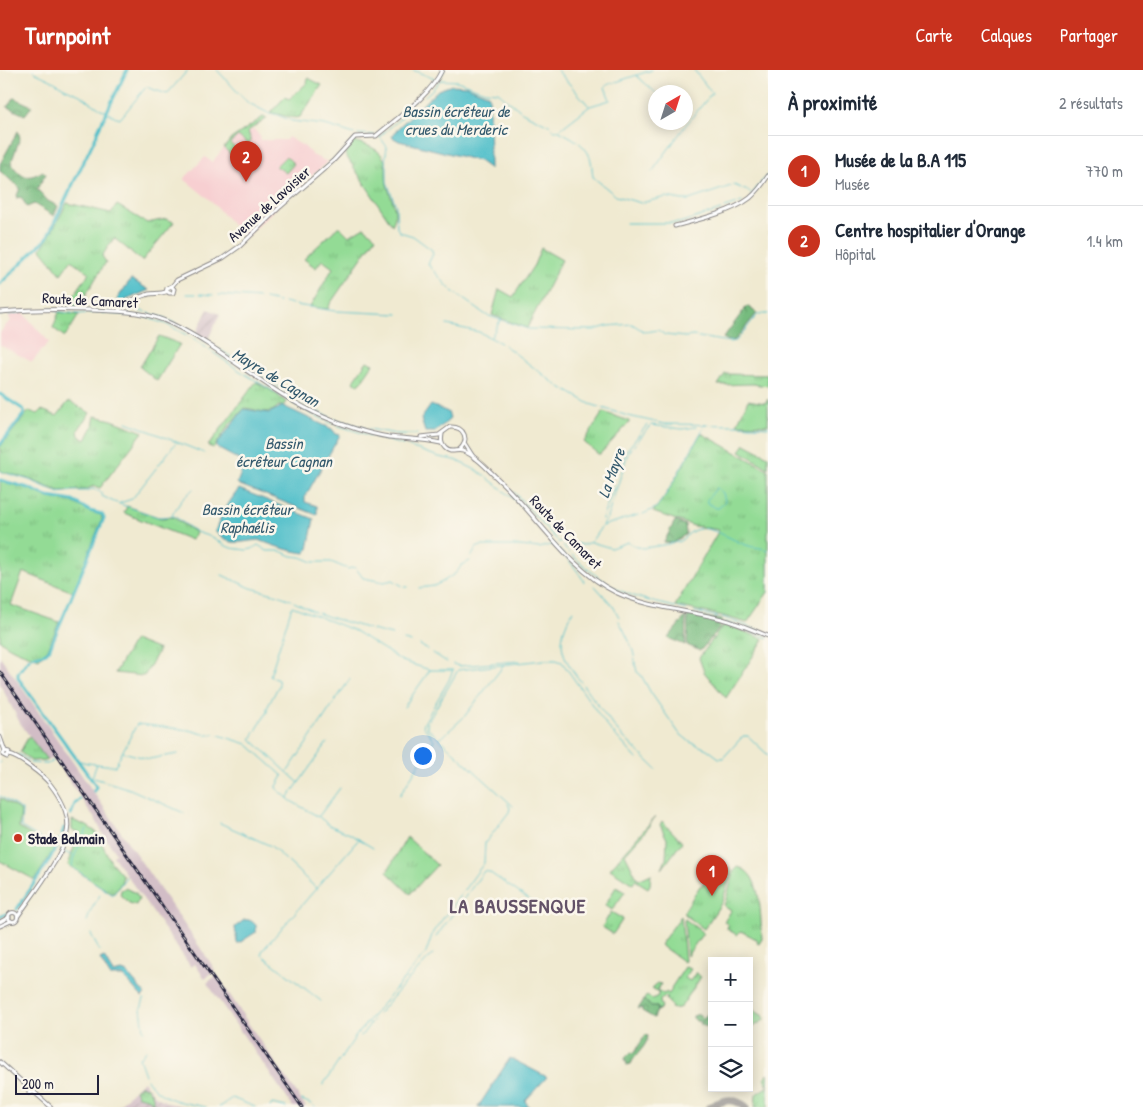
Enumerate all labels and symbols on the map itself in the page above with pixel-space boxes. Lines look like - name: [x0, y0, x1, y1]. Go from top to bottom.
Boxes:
- north arrow: [648, 85, 693, 130]
- water label: Bassin écrêteur de crues du Merderic: [402, 100, 510, 140]
- pin: 2: [230, 141, 262, 182]
- street label: Avenue de Lavoisier: [223, 161, 315, 247]
- street label: Route de Camaret: [42, 287, 139, 313]
- water label: Mayre de Cagnan: [228, 342, 325, 413]
- water label: Bassin écrêteur Cagnan: [236, 432, 334, 472]
- water label: La Mayre: [592, 445, 630, 501]
- street label: Route de Camaret: [525, 490, 607, 574]
- water label: Bassin écrêteur Raphaélis: [202, 498, 294, 538]
- your location: [410, 743, 436, 769]
- place label: Stade Balmain: [28, 828, 105, 849]
- marker: Stade Balmain: [12, 832, 24, 844]
- pin: 1: [696, 855, 728, 896]
- district label: LA BAUSSENQUE: [450, 892, 586, 919]
- scale bar: [15, 1072, 99, 1095]

